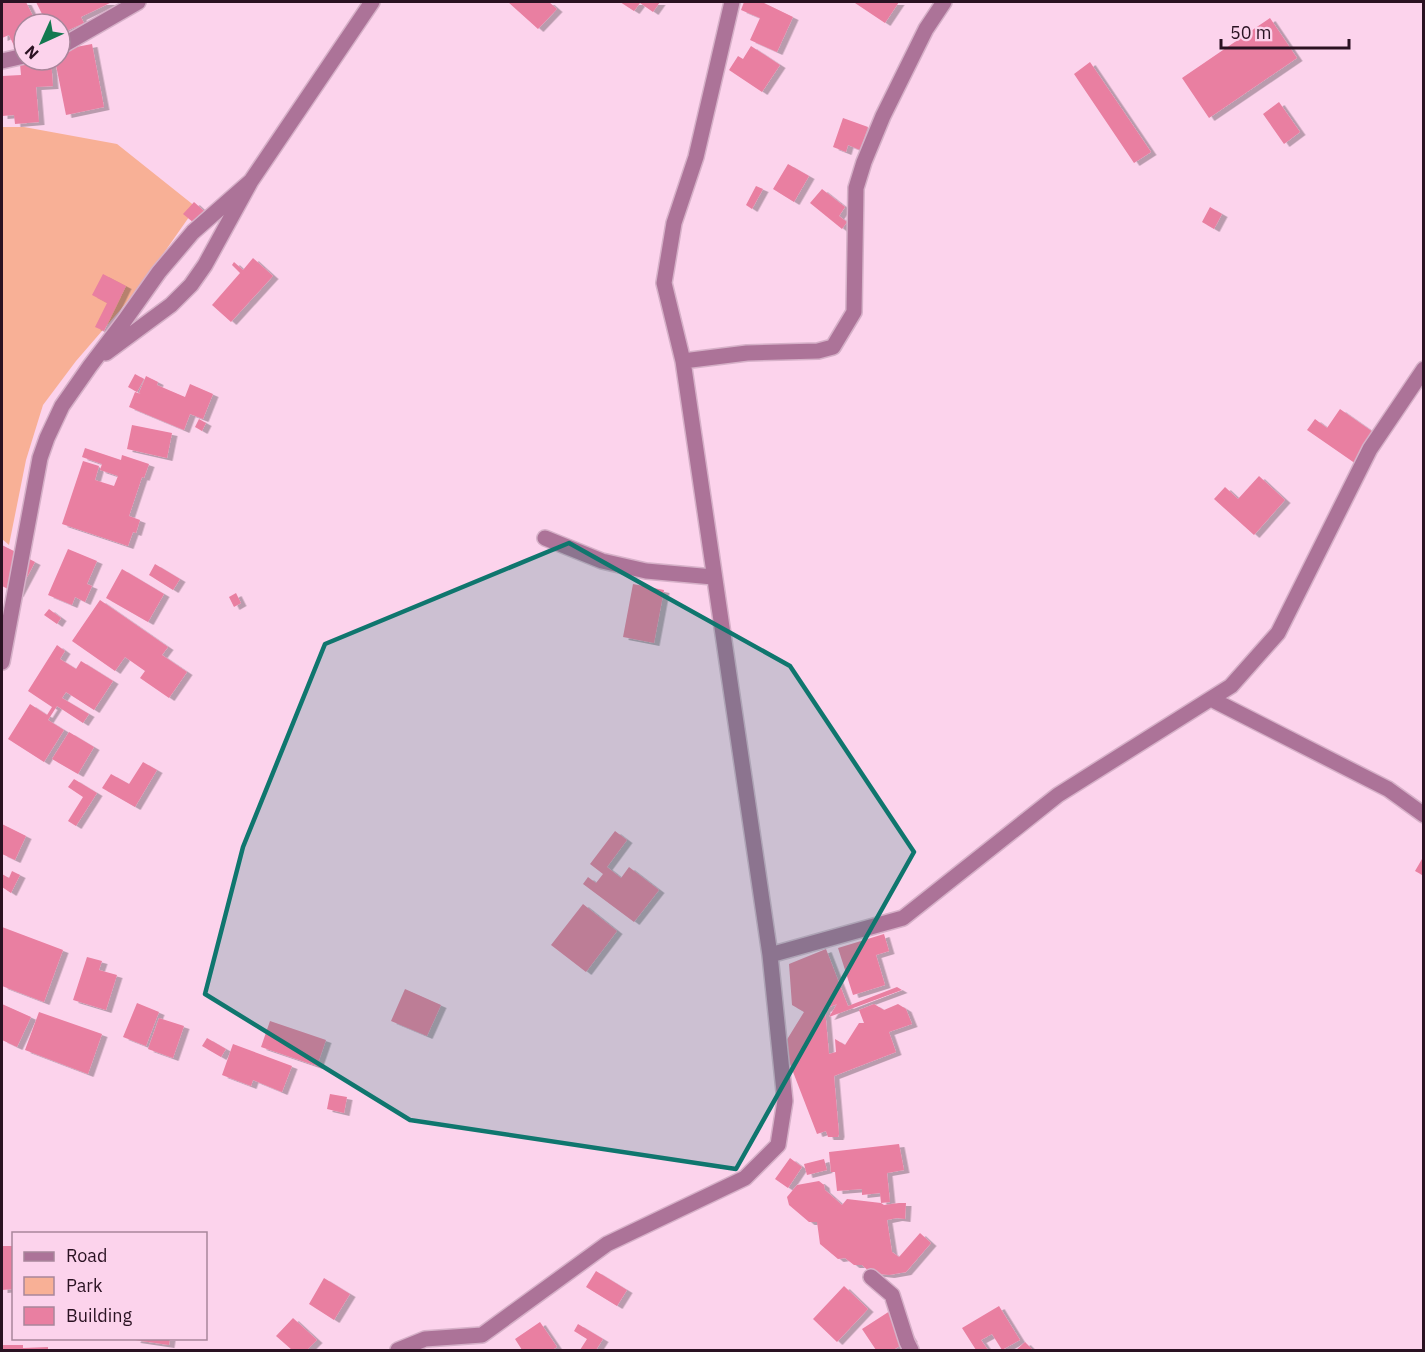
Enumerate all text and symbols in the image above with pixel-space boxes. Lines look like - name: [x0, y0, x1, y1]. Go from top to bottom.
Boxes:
- north arrow: [12, 12, 72, 72]
- scale bar: [1221, 12, 1348, 50]
- text: 50 m: [1230, 21, 1272, 44]
- text: N: [20, 41, 43, 64]
- legend: [12, 1232, 207, 1340]
- text: Road: [66, 1244, 107, 1267]
- text: Park: [66, 1274, 103, 1297]
- text: Building: [66, 1304, 133, 1327]

